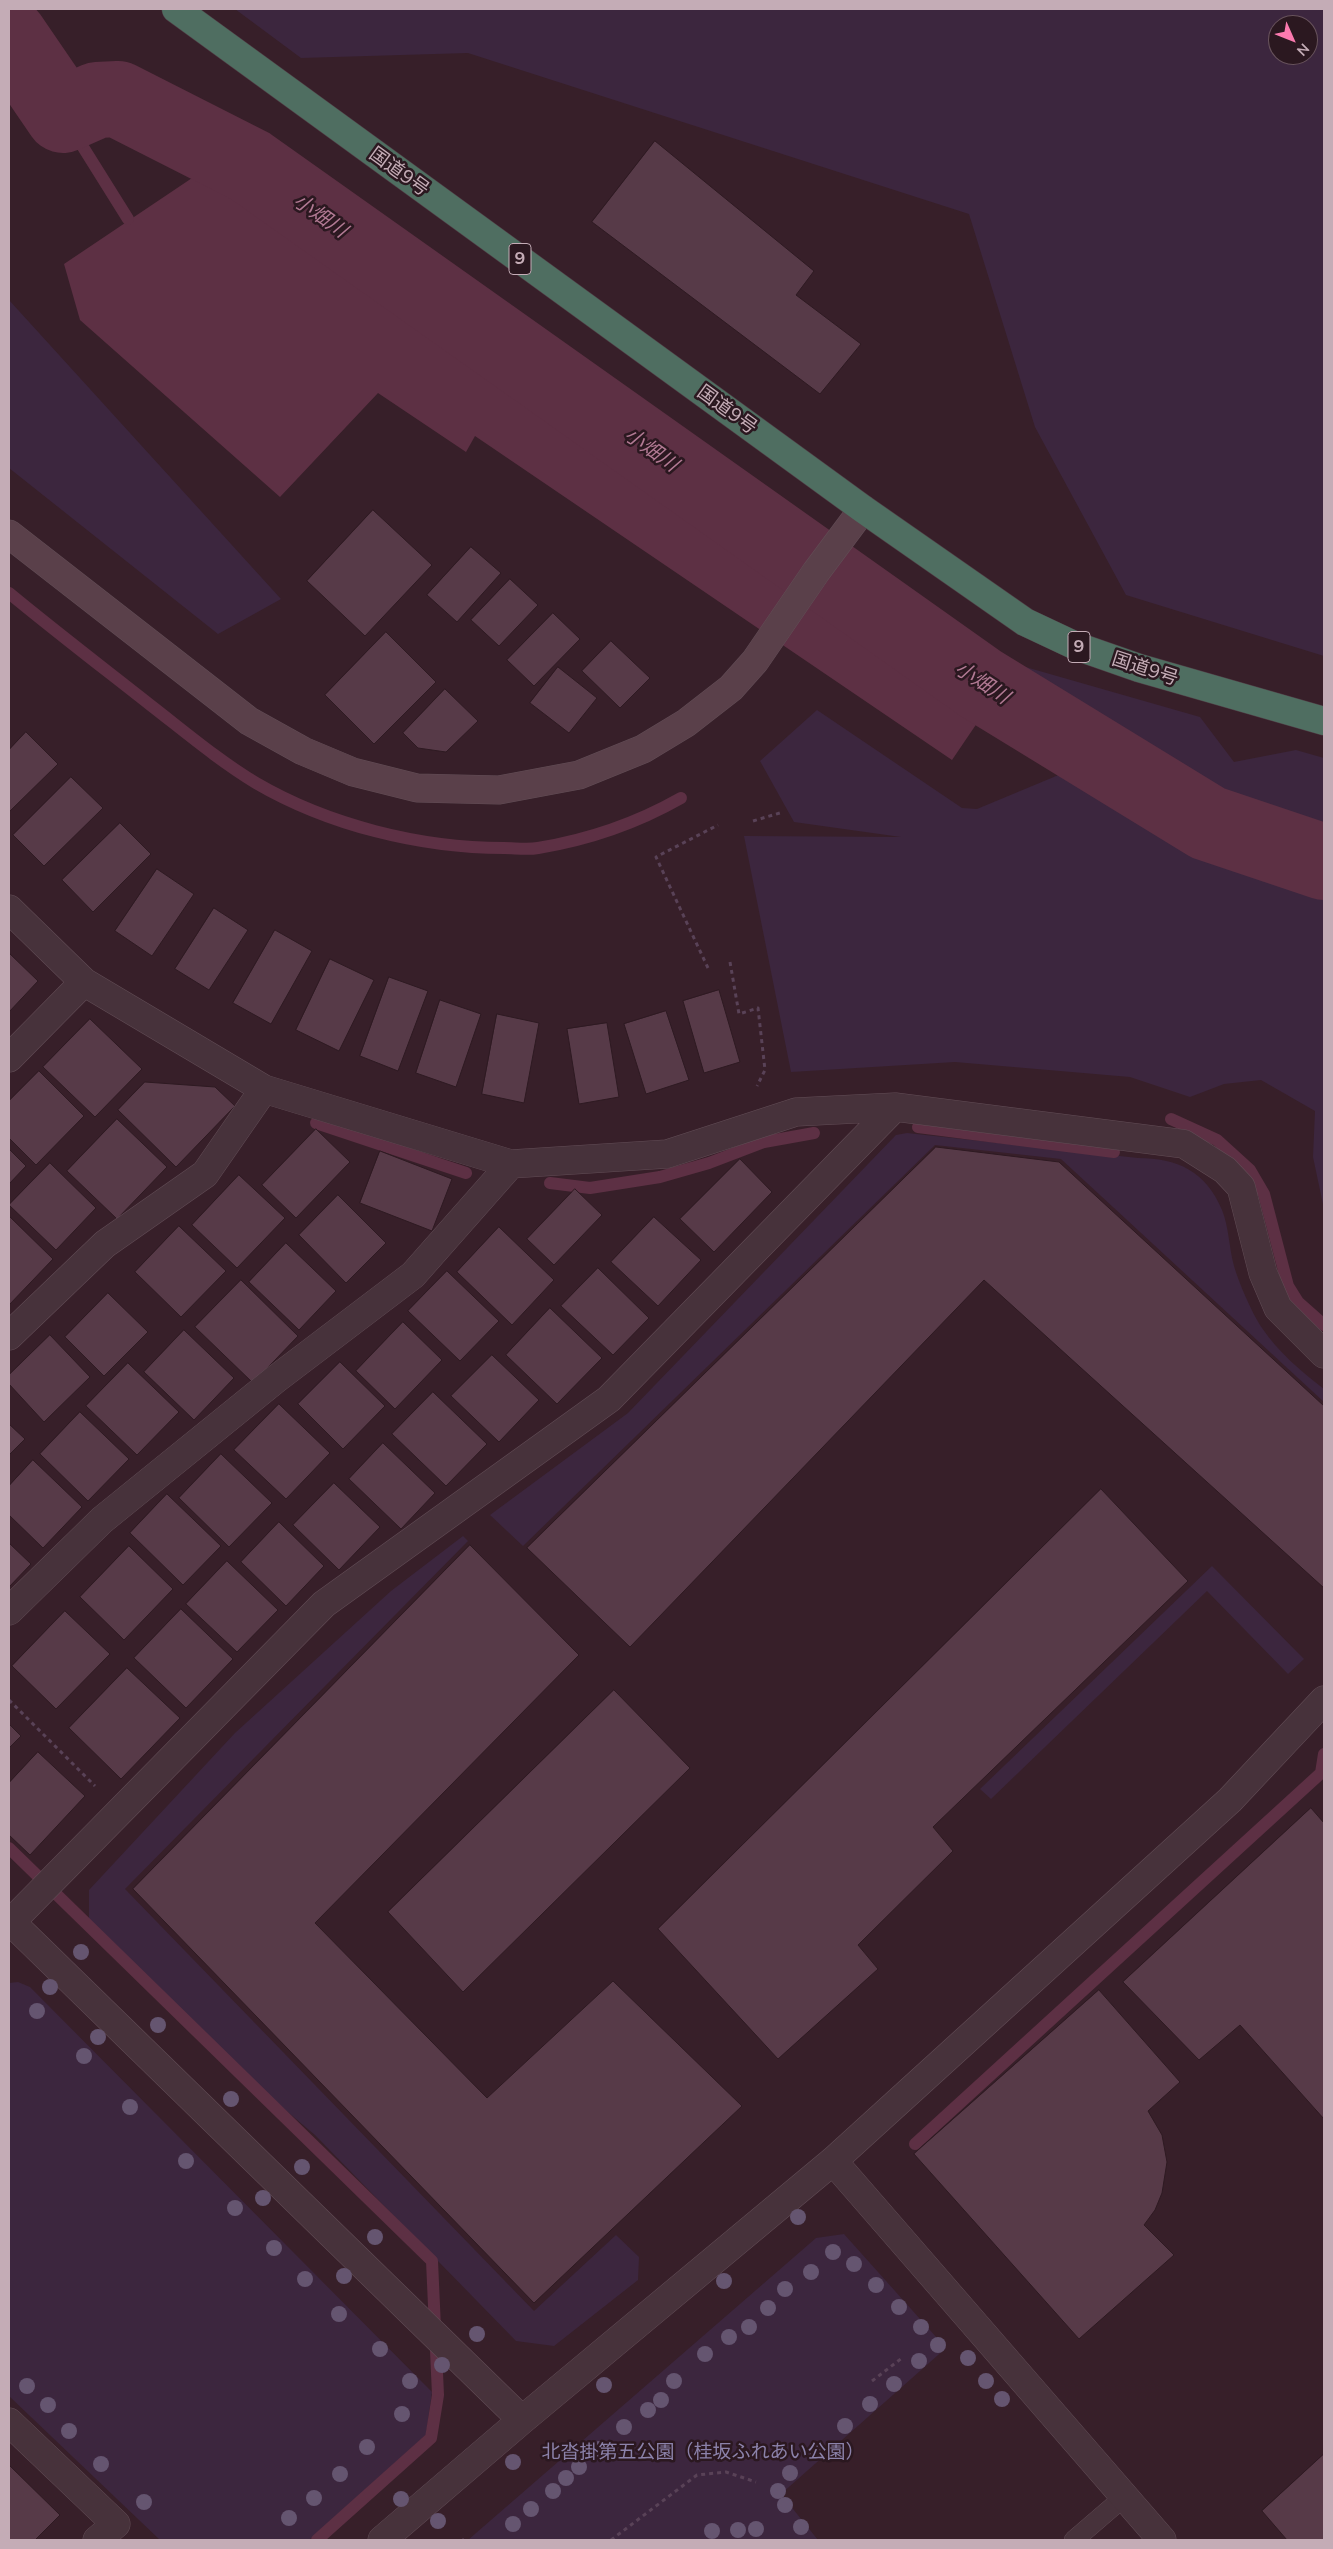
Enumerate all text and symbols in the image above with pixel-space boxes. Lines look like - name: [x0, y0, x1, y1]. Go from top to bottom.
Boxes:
- north arrow: [1268, 15, 1318, 65]
- text: N: [1293, 40, 1313, 60]
- street label: 国道9号: [365, 143, 433, 201]
- water label: 小畑川: [289, 189, 351, 243]
- road number: 9: [509, 243, 531, 274]
- street label: 国道9号: [693, 381, 761, 439]
- water label: 小畑川: [620, 423, 682, 477]
- road number: 9: [1068, 632, 1090, 662]
- street label: 国道9号: [1109, 648, 1181, 690]
- water label: 小畑川: [950, 657, 1014, 709]
- park label: 北沓掛第五公園（桂坂ふれあい公園）: [542, 2441, 864, 2463]

